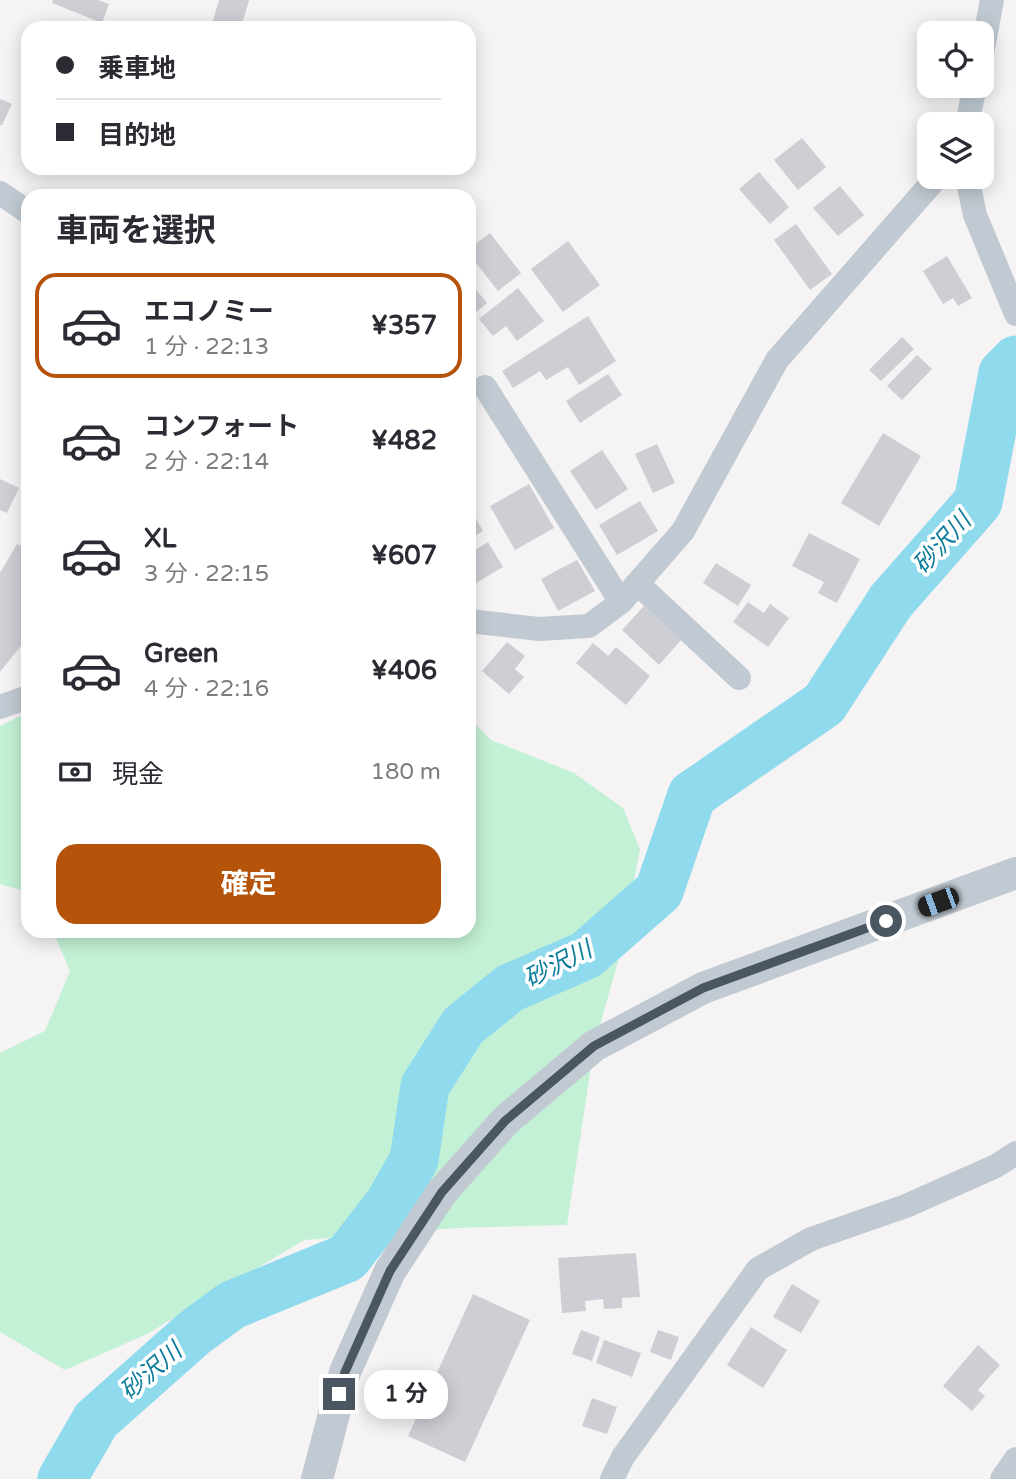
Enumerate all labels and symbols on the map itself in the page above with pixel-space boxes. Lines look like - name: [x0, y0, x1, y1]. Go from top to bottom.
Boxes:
- water label: 砂沢川: [908, 505, 979, 580]
- car: [915, 885, 962, 919]
- route start: [870, 905, 902, 937]
- water label: 砂沢川: [520, 934, 600, 994]
- water label: 砂沢川: [115, 1335, 190, 1406]
- callout: 1 分: [364, 1370, 448, 1418]
- route end: [323, 1378, 355, 1410]

